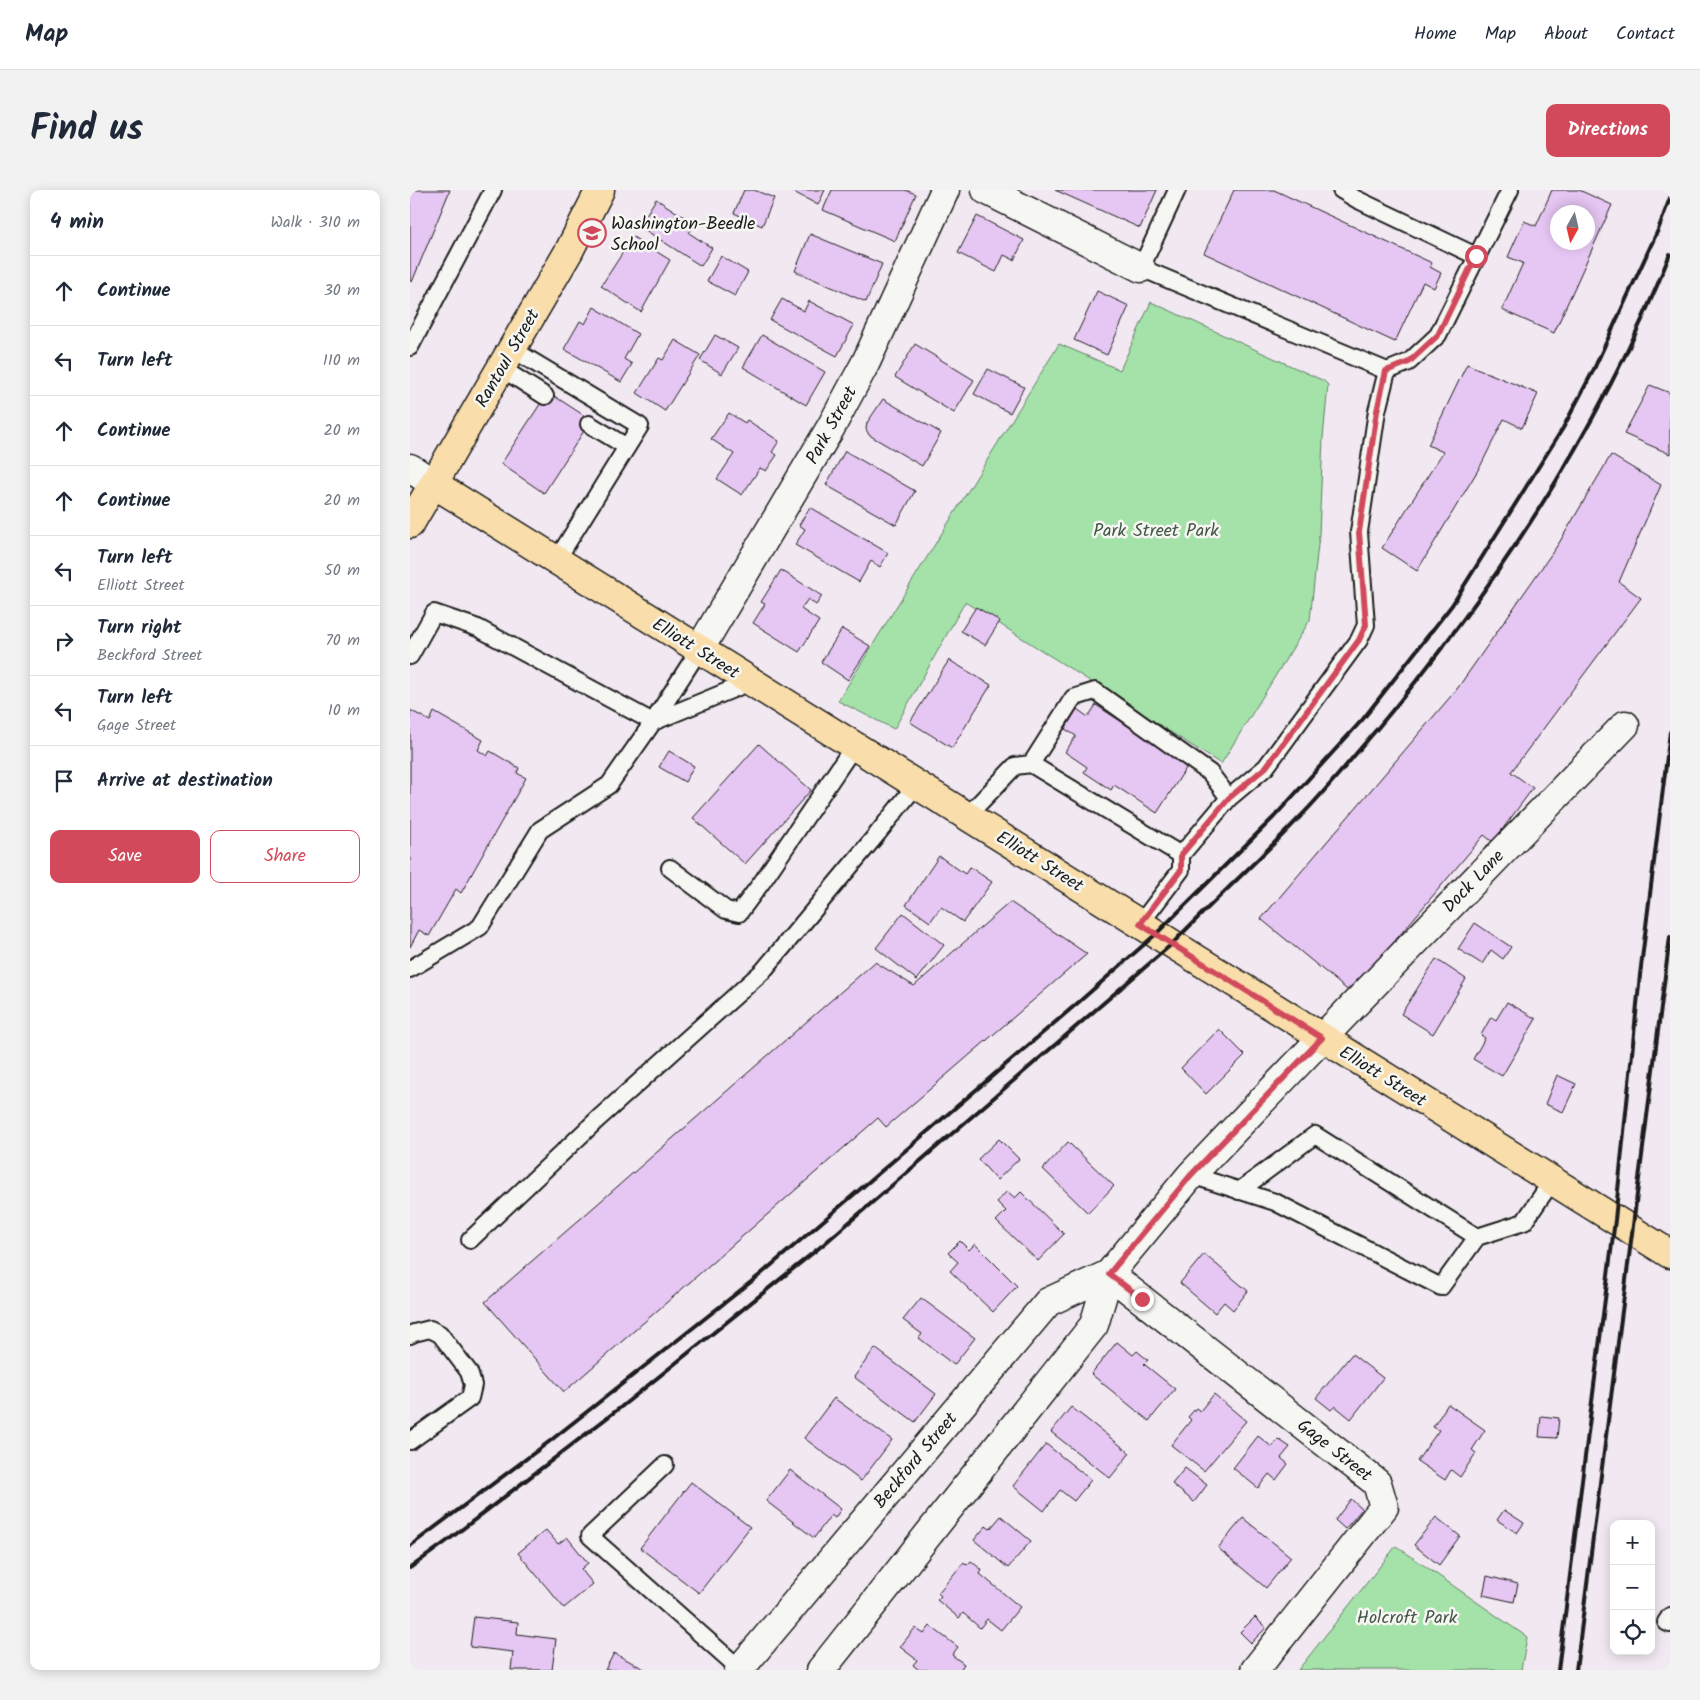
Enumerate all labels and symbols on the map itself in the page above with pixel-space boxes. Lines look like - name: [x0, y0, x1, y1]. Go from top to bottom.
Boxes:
- north arrow: [1550, 205, 1595, 250]
- place label: Washington-Beedle School: [611, 210, 755, 260]
- school or university icon: Washington-Beedle School: [577, 218, 607, 248]
- route start: [1465, 245, 1488, 268]
- street label: Rantoul Street: [468, 303, 549, 413]
- street label: Park Street: [799, 380, 866, 470]
- park label: Park Street Park: [1093, 517, 1219, 546]
- street label: Elliott Street: [646, 611, 746, 688]
- street label: Elliott Street: [990, 824, 1090, 901]
- street label: Dock Lane: [1436, 843, 1512, 921]
- street label: Elliott Street: [1333, 1039, 1433, 1116]
- route end: [1131, 1288, 1154, 1311]
- street label: Beckford Street: [867, 1405, 966, 1516]
- street label: Gage Street: [1290, 1412, 1379, 1491]
- park label: Holcroft Park: [1357, 1604, 1458, 1633]

